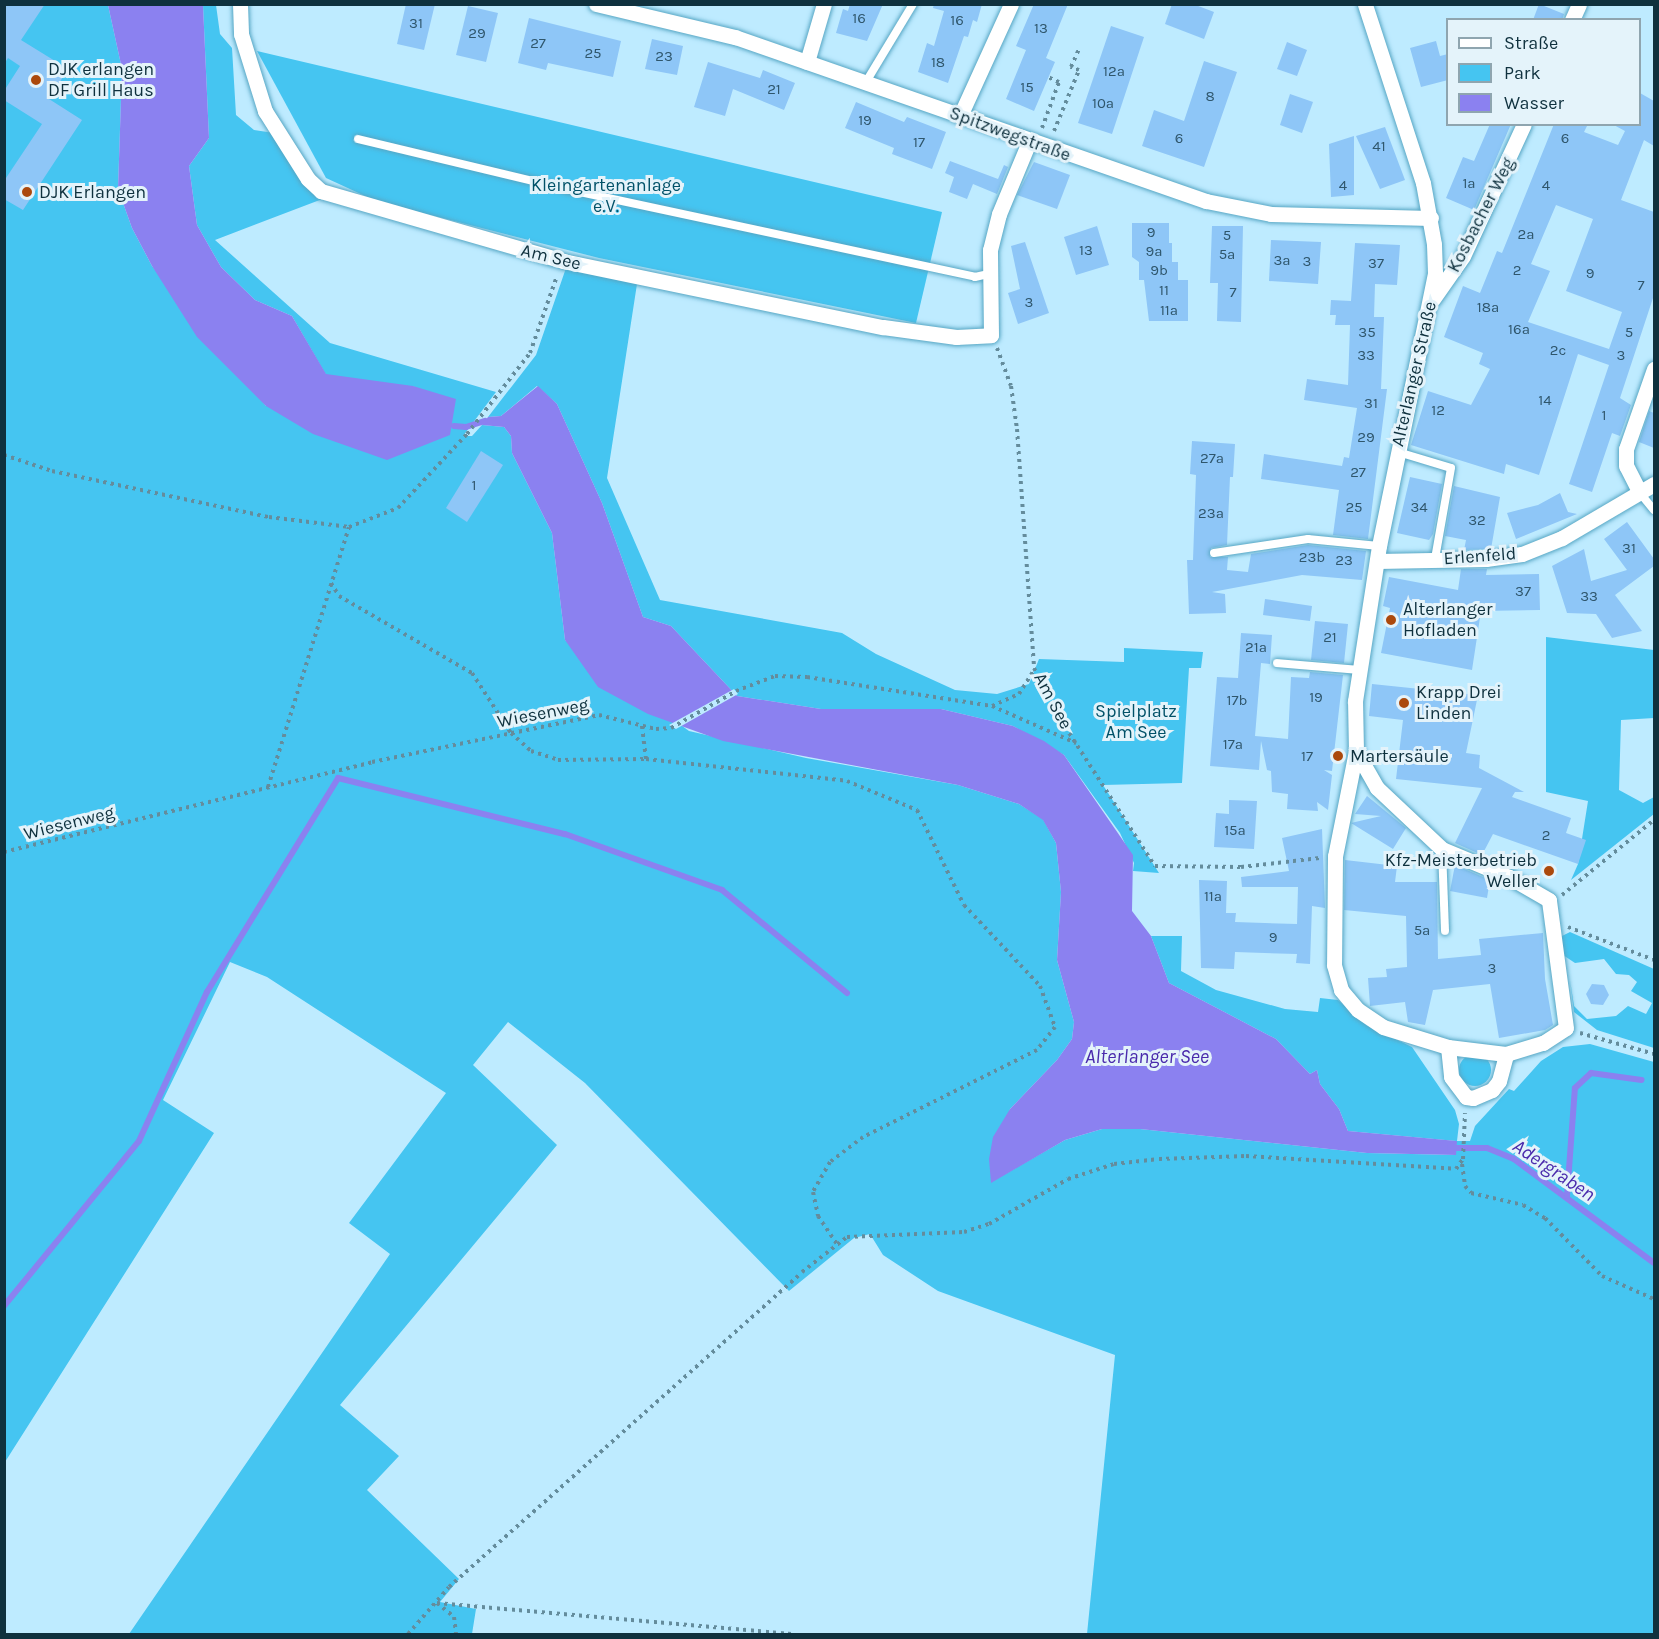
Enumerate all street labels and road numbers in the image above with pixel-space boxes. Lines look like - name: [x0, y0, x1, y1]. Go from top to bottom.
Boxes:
- street label: Spitzwegstraße: [946, 102, 1074, 166]
- street label: Kosbacher Weg: [1443, 154, 1519, 276]
- street label: Am See: [519, 239, 583, 275]
- street label: Alterlanger Straße: [1387, 299, 1441, 449]
- street label: Erlenfeld: [1443, 543, 1517, 569]
- street label: Am See: [1029, 669, 1077, 733]
- street label: Wiesenweg: [495, 694, 591, 732]
- street label: Wiesenweg: [21, 801, 117, 845]

